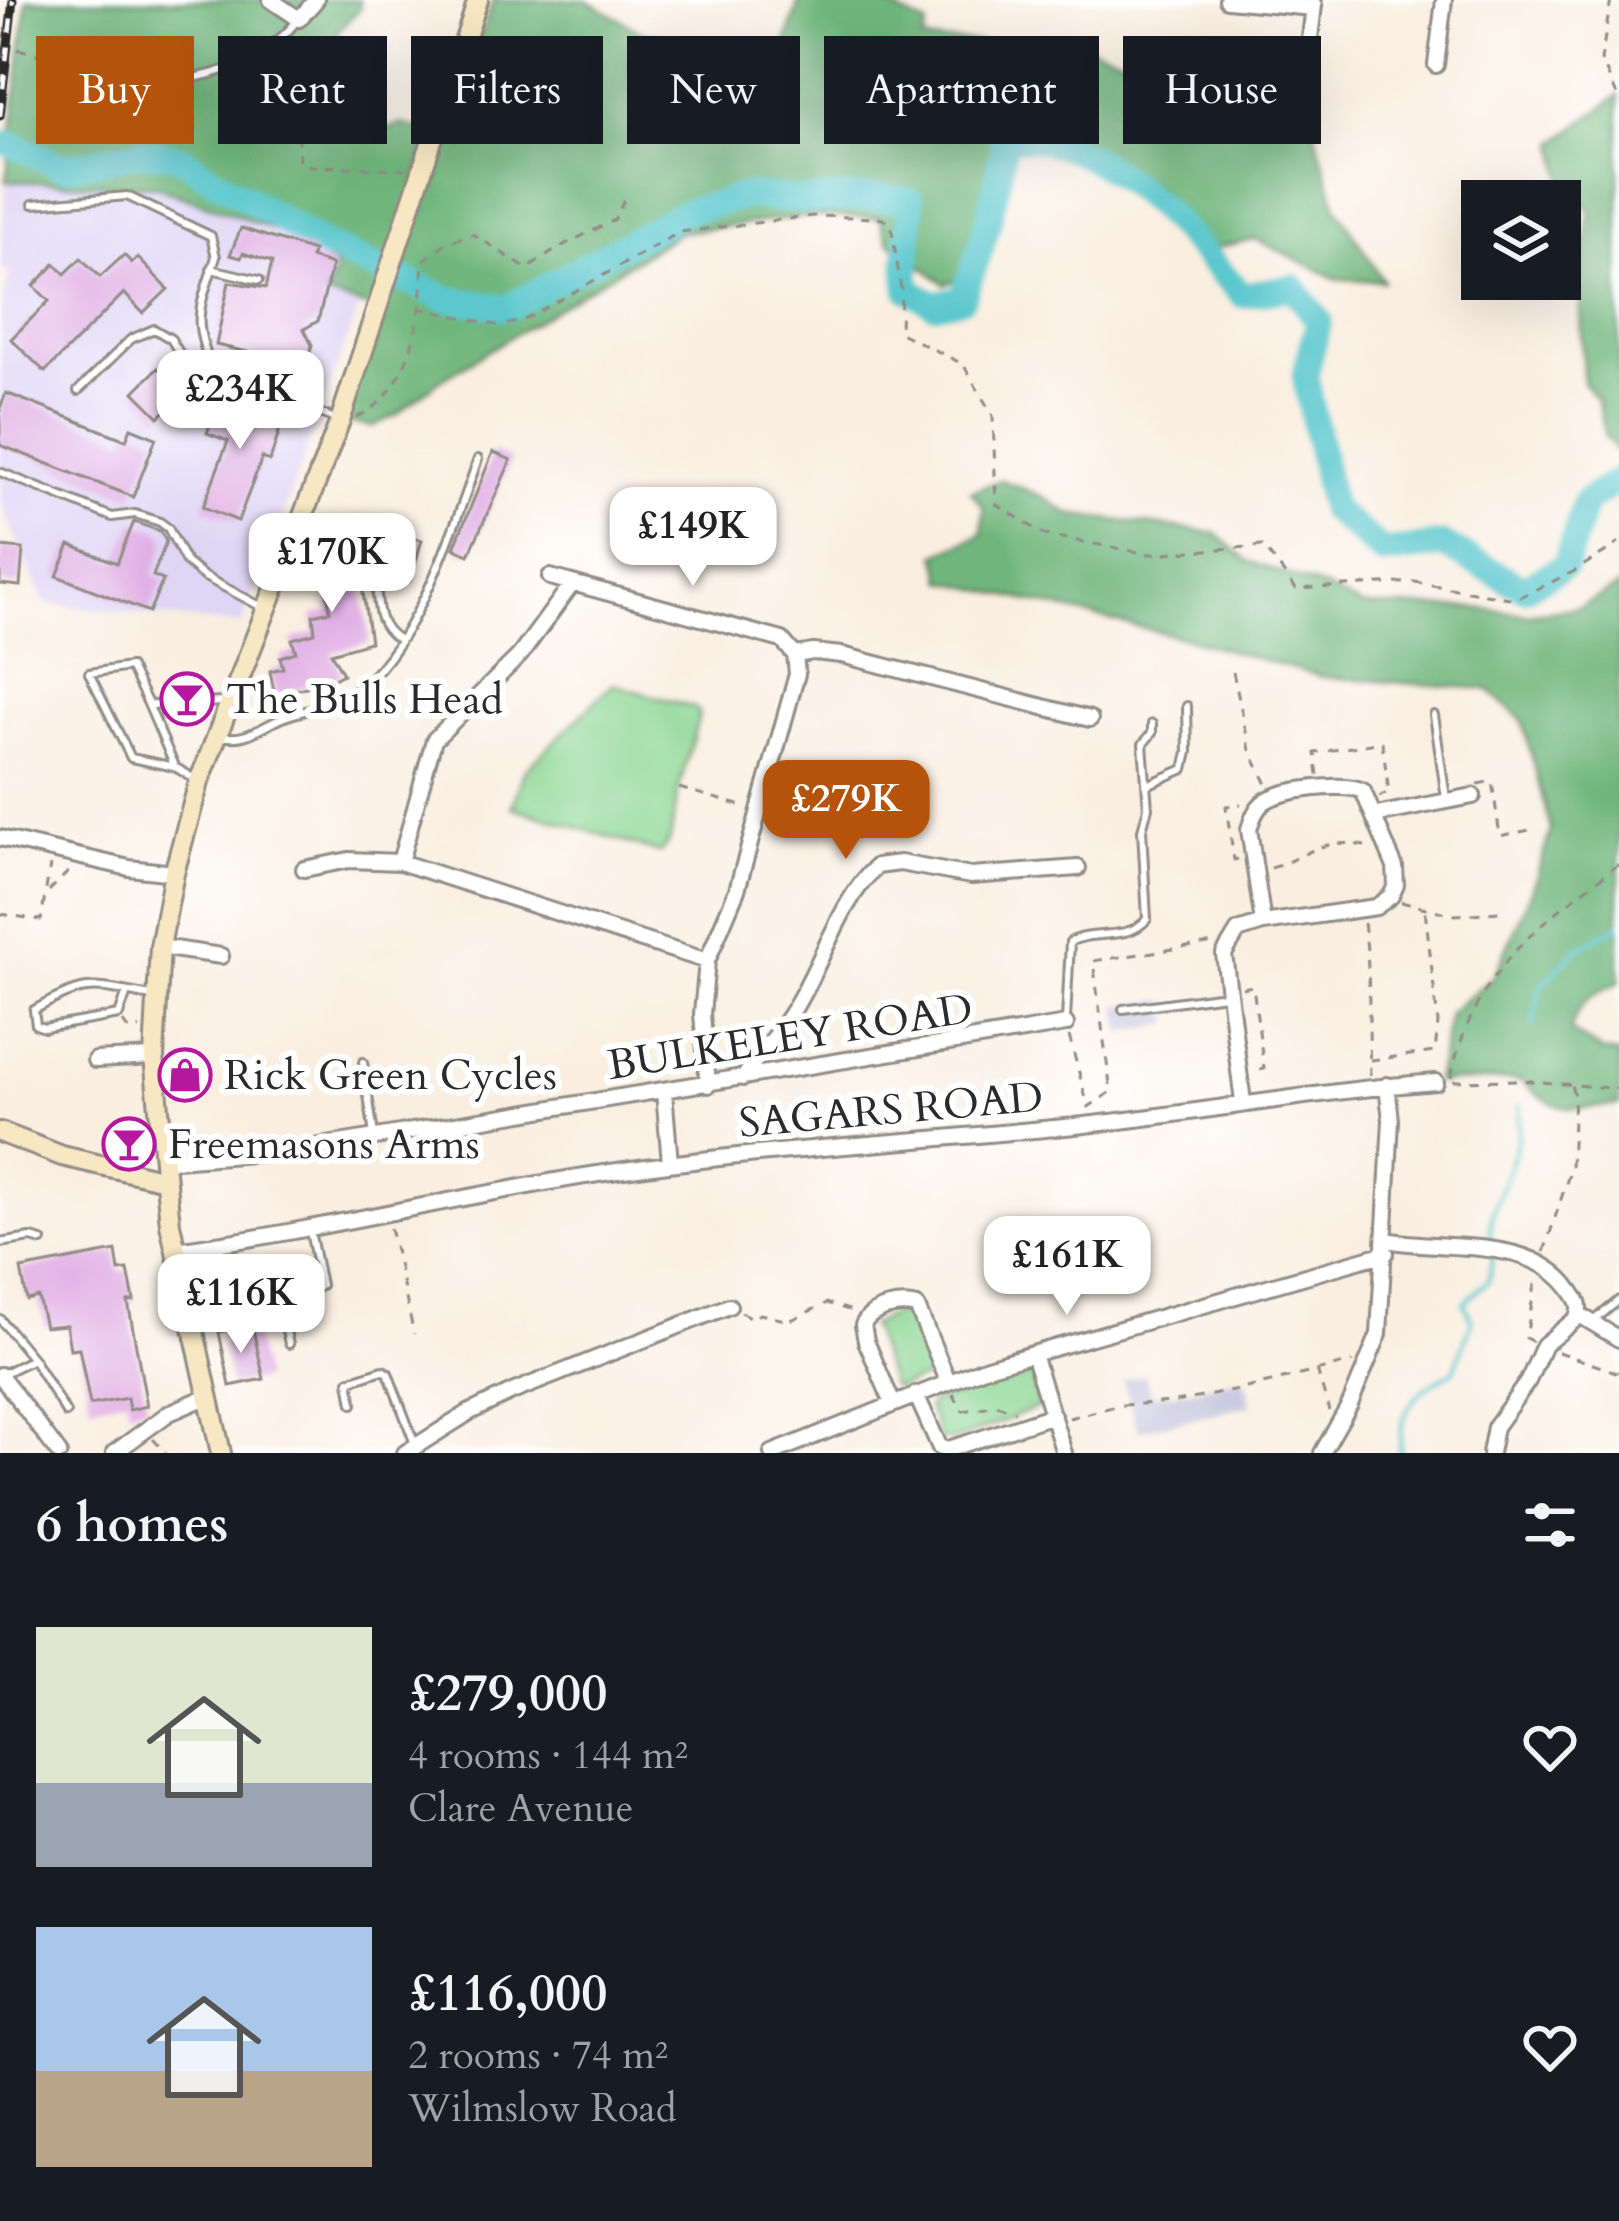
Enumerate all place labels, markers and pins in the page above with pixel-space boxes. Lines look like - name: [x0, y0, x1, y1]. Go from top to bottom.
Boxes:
- pin: £234K: [156, 350, 324, 452]
- pin: £149K: [609, 487, 777, 589]
- pin: £170K: [248, 513, 416, 615]
- bar icon: The Bulls Head: [159, 671, 215, 727]
- place label: The Bulls Head: [226, 671, 503, 728]
- pin: £279K: [762, 760, 930, 862]
- shop icon: Rick Green Cycles: [157, 1047, 213, 1103]
- place label: Rick Green Cycles: [224, 1047, 557, 1104]
- bar icon: Freemasons Arms: [101, 1116, 157, 1172]
- place label: Freemasons Arms: [168, 1116, 480, 1173]
- pin: £161K: [983, 1216, 1151, 1318]
- pin: £116K: [157, 1254, 325, 1356]

